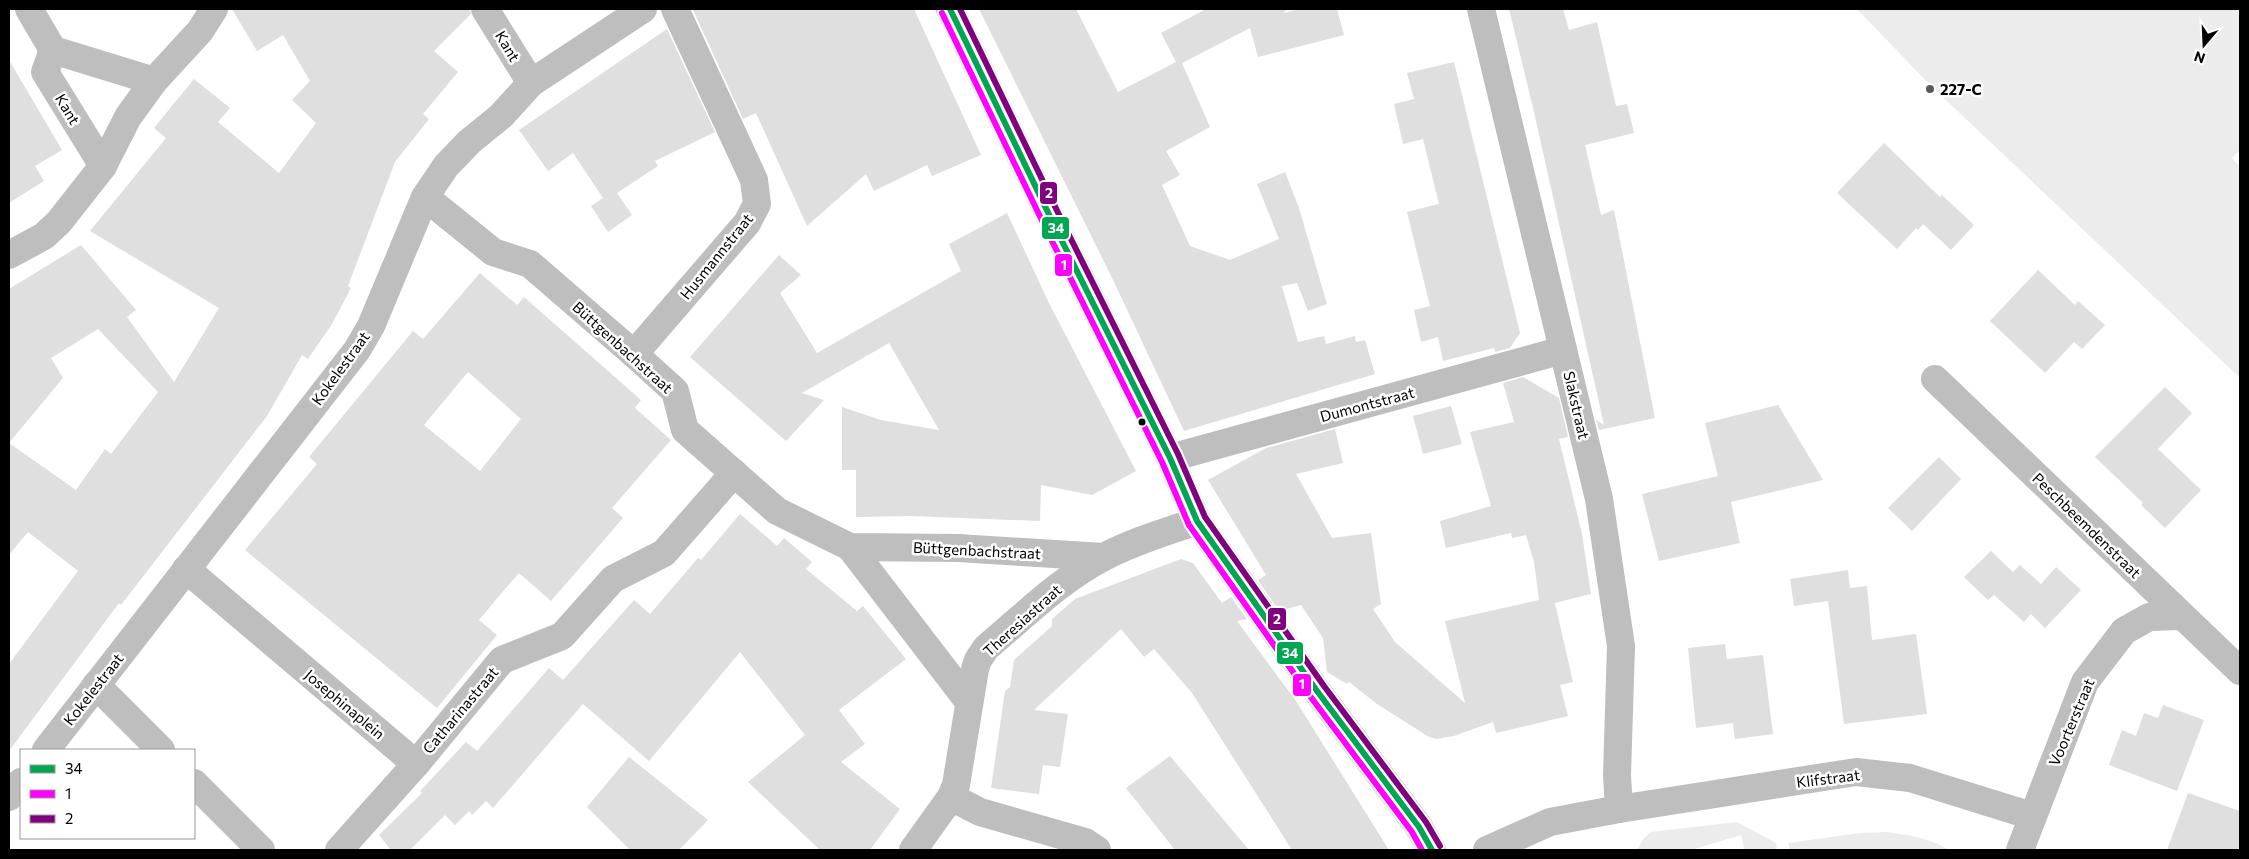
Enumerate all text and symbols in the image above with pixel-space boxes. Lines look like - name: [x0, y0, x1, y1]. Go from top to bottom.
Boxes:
- north arrow: [2179, 20, 2229, 70]
- street label: Kant: [492, 27, 524, 65]
- text: N: [2192, 48, 2207, 68]
- place label: 227-C: [1940, 80, 1982, 98]
- marker: 227-C: [1924, 83, 1936, 95]
- street label: Kant: [52, 90, 84, 128]
- line badge: 2: [1039, 181, 1058, 205]
- text: 2: [1045, 184, 1053, 201]
- street label: Husmannstraat: [676, 209, 756, 303]
- line badge: 34: [1041, 216, 1070, 240]
- text: 34: [1048, 219, 1065, 236]
- line badge: 1: [1054, 253, 1073, 277]
- text: 1: [1061, 256, 1067, 273]
- street label: Büttgenbachstraat: [569, 297, 677, 397]
- street label: Kokelestraat: [307, 328, 373, 408]
- street label: Slakstraat: [1560, 369, 1594, 441]
- street label: Dumontstraat: [1318, 383, 1416, 425]
- unlabelled marker: [1137, 417, 1147, 427]
- street label: Peschbeemdenstraat: [2029, 469, 2145, 581]
- street label: Büttgenbachstraat: [913, 538, 1041, 562]
- street label: Theresiastraat: [979, 580, 1065, 660]
- line badge: 2: [1267, 607, 1287, 631]
- text: 2: [1273, 610, 1281, 627]
- line badge: 34: [1276, 641, 1304, 665]
- text: 34: [1282, 644, 1299, 661]
- street label: Kokelestraat: [59, 649, 127, 729]
- street label: Catharinastraat: [419, 663, 501, 757]
- street label: Josephinaplein: [301, 665, 389, 743]
- line badge: 1: [1292, 673, 1312, 697]
- text: 1: [1299, 675, 1305, 692]
- street label: Voorterstraat: [2044, 675, 2098, 769]
- legend: [20, 749, 195, 839]
- text: 34: [65, 759, 83, 777]
- street label: Klifstraat: [1795, 765, 1861, 791]
- text: 1: [65, 784, 71, 802]
- text: 2: [65, 809, 73, 827]

